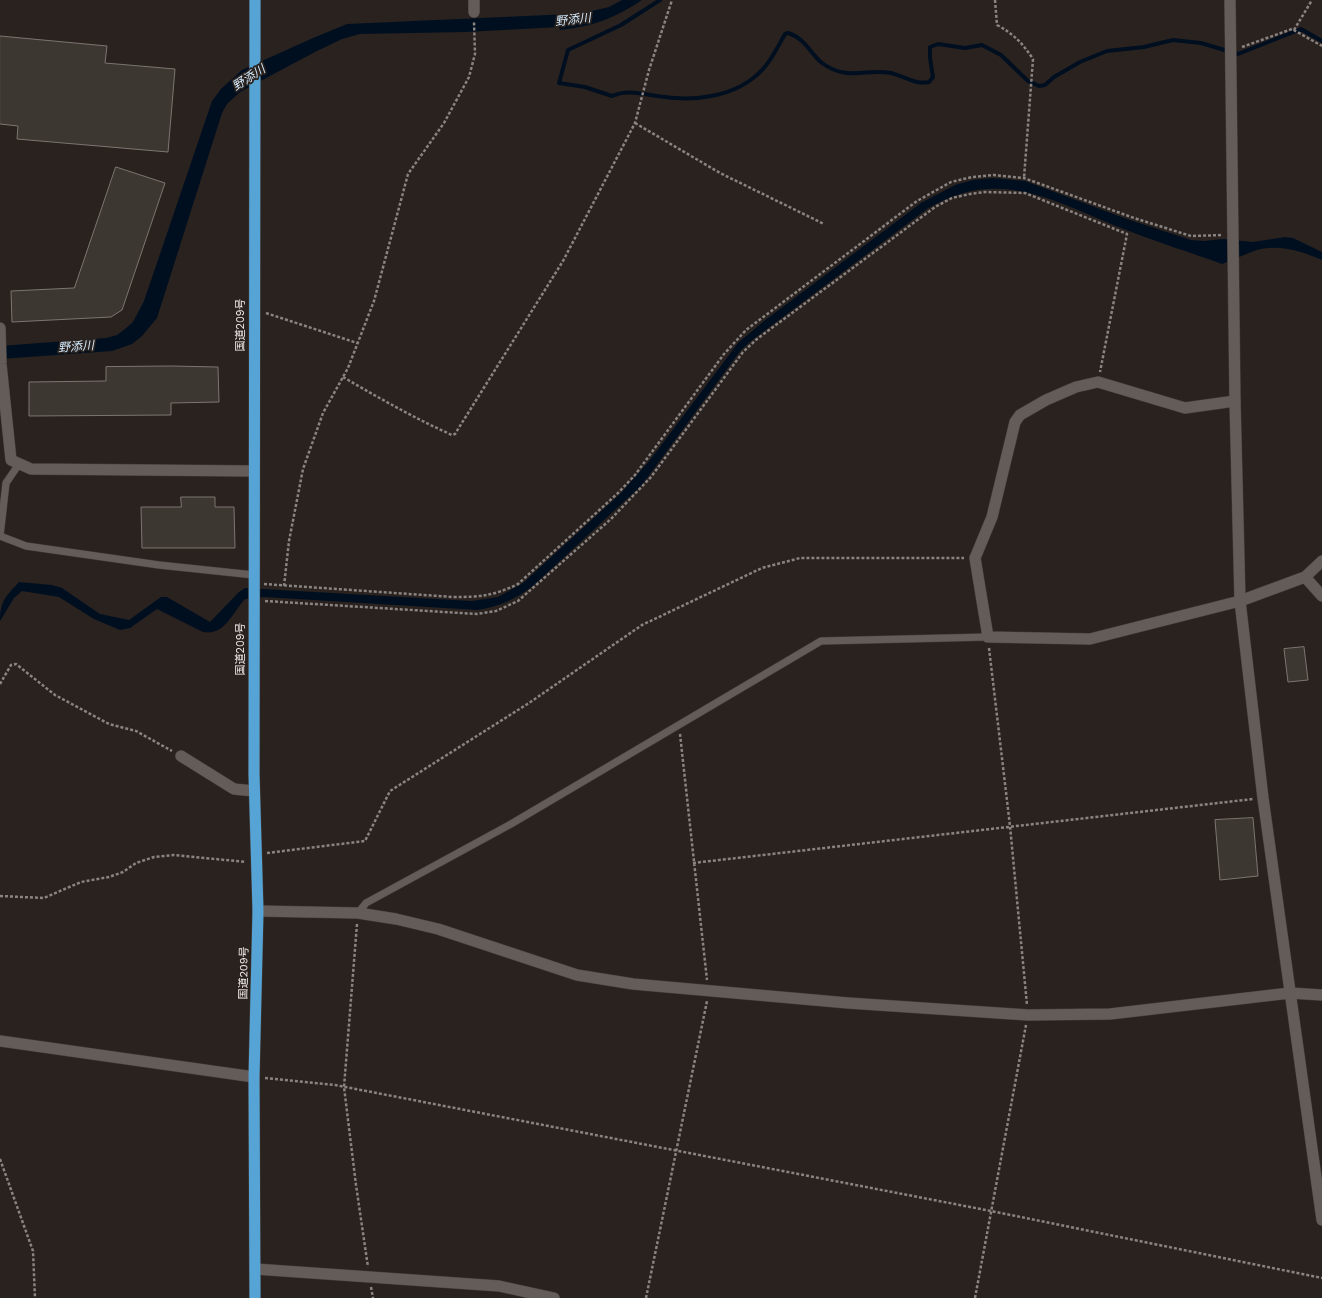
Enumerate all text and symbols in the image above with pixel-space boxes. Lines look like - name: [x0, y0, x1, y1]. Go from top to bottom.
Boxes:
- water label: 野添川: [554, 11, 592, 29]
- water label: 野添川: [230, 62, 268, 94]
- street label: 国道209号: [234, 298, 248, 352]
- water label: 野添川: [58, 339, 94, 355]
- street label: 国道209号: [234, 622, 248, 676]
- street label: 国道209号: [237, 946, 251, 1000]

